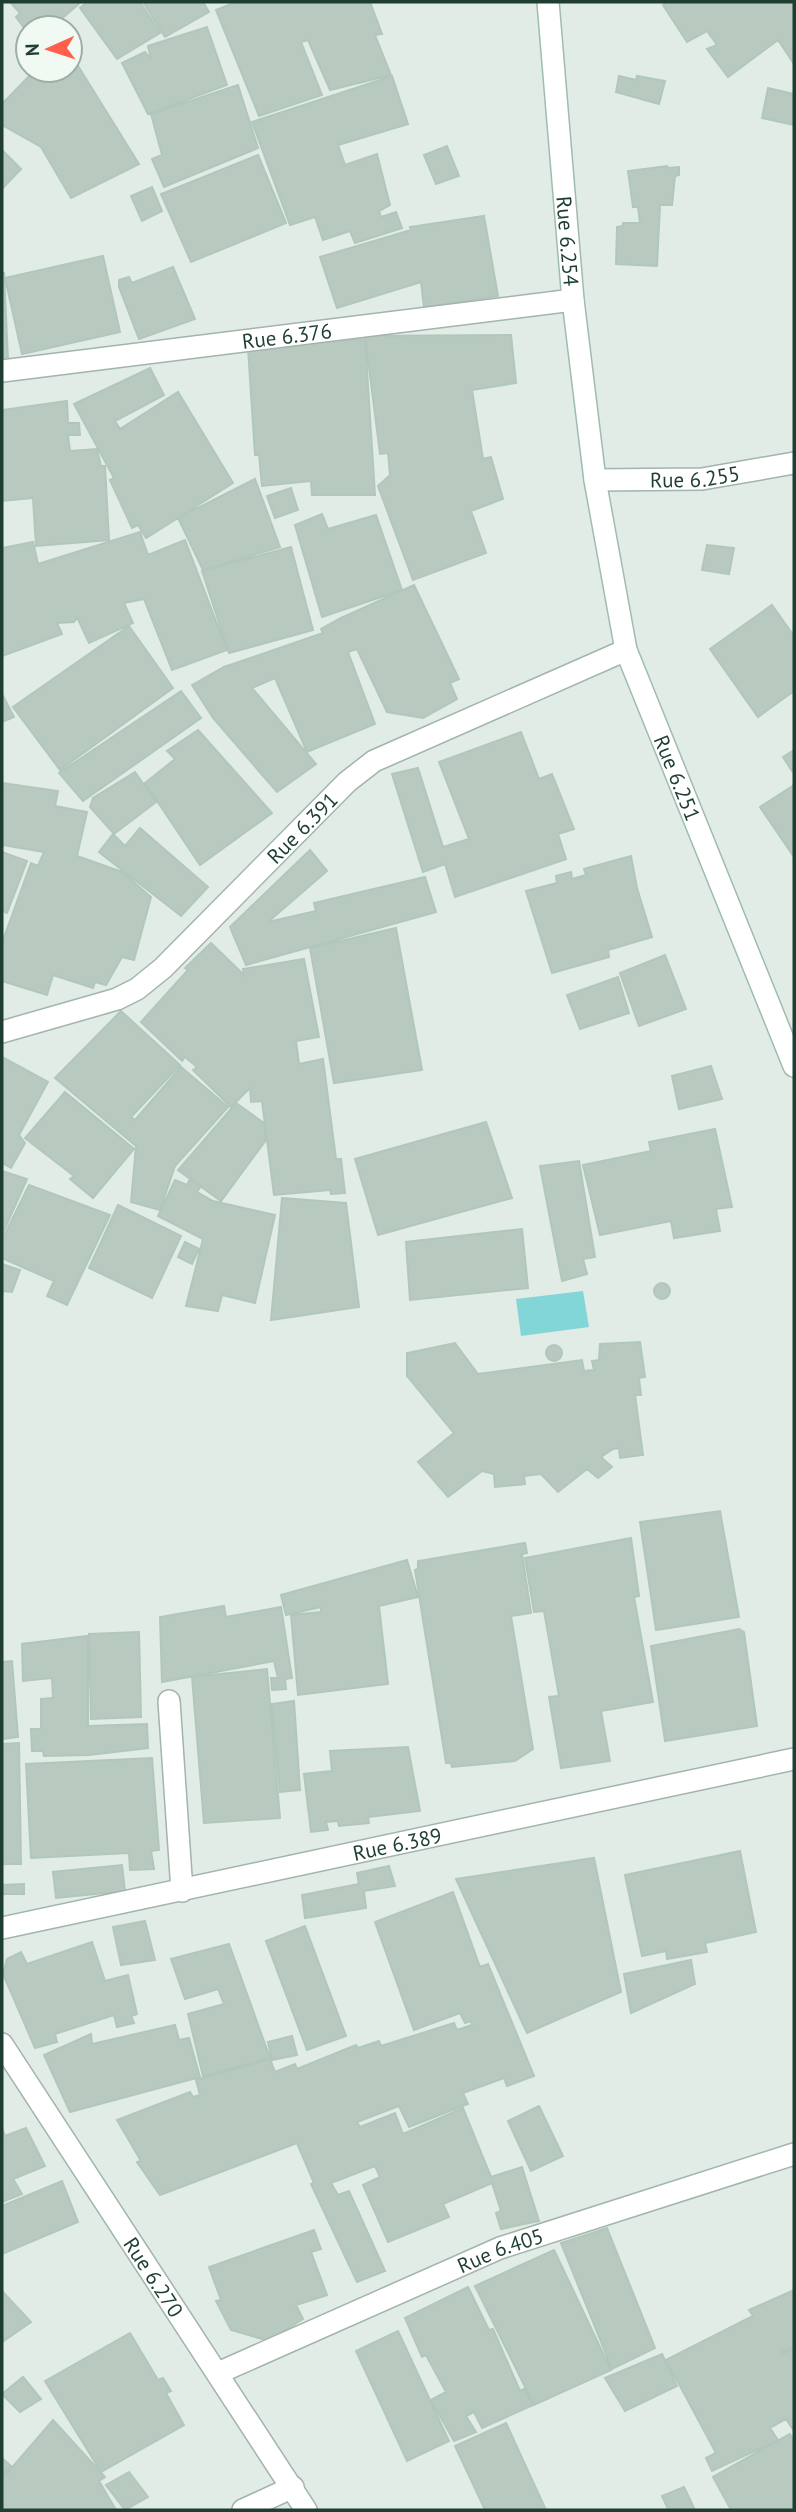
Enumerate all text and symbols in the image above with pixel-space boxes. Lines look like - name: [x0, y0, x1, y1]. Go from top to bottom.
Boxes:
- north arrow: [14, 14, 84, 84]
- text: N: [20, 43, 44, 57]
- street label: Rue 6.254: [551, 195, 585, 287]
- street label: Rue 6.376: [240, 317, 333, 355]
- street label: Rue 6.255: [650, 459, 742, 493]
- street label: Rue 6.251: [648, 731, 707, 825]
- street label: Rue 6.391: [261, 786, 343, 869]
- street label: Rue 6.389: [350, 1821, 444, 1866]
- street label: Rue 6.405: [453, 2222, 547, 2279]
- street label: Rue 6.270: [118, 2232, 190, 2322]

